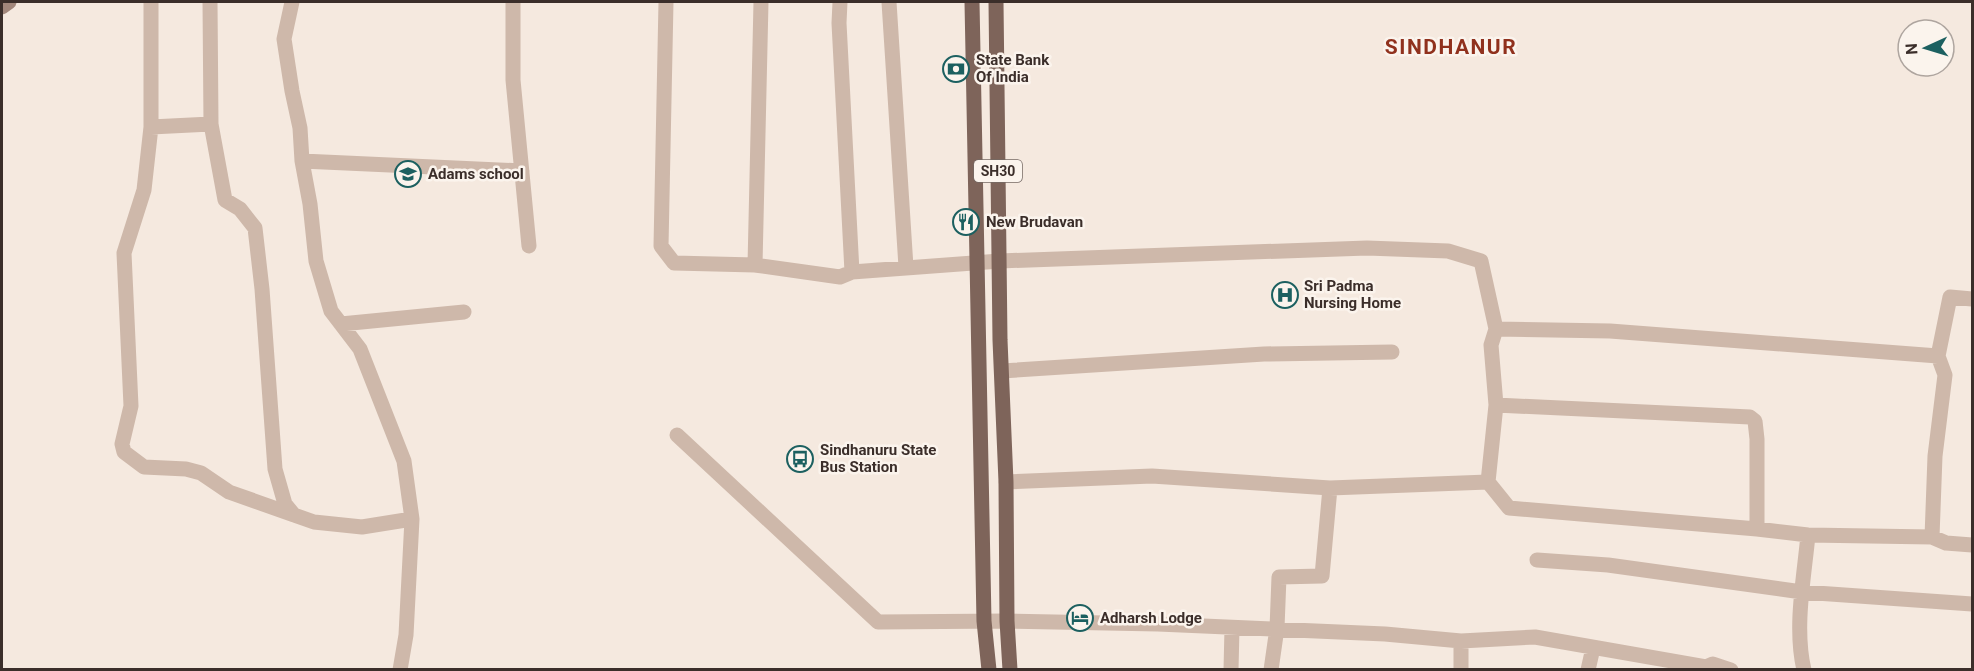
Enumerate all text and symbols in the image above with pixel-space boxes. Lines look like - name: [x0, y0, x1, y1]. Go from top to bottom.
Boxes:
- north arrow: [1896, 18, 1956, 78]
- district label: SINDHANUR: [1385, 35, 1517, 59]
- text: N: [1902, 43, 1921, 55]
- place label: State Bank Of India: [976, 51, 1050, 86]
- bank icon: State Bank Of India: [941, 54, 971, 84]
- school or university icon: Adams school: [393, 159, 423, 189]
- road number: SH30: [974, 160, 1022, 182]
- place label: Adams school: [428, 165, 524, 183]
- restaurant icon: New Brudavan: [951, 207, 981, 237]
- place label: New Brudavan: [986, 213, 1083, 231]
- place label: Sri Padma Nursing Home: [1304, 277, 1401, 312]
- hospital icon: Sri Padma Nursing Home: [1270, 280, 1300, 310]
- place label: Sindhanuru State Bus Station: [820, 441, 936, 476]
- bus stop icon: Sindhanuru State Bus Station: [785, 444, 815, 474]
- hotel icon: Adharsh Lodge: [1065, 603, 1095, 633]
- place label: Adharsh Lodge: [1100, 609, 1202, 627]

